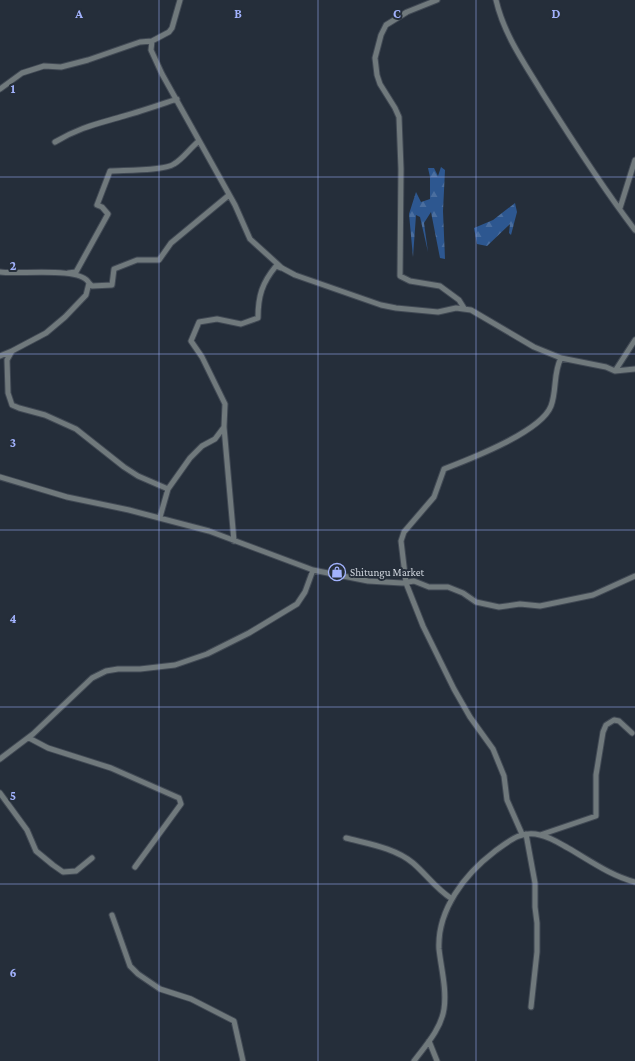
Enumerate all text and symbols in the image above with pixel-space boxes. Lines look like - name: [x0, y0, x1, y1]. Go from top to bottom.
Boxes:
- text: A: [74, 6, 83, 21]
- text: B: [234, 6, 242, 21]
- text: C: [393, 6, 401, 21]
- text: D: [552, 6, 561, 21]
- text: 1: [11, 81, 16, 96]
- text: 2: [10, 258, 17, 273]
- text: 3: [10, 435, 16, 450]
- shop icon: Shitungu Market: [327, 562, 347, 582]
- place label: Shitungu Market: [350, 566, 425, 579]
- text: 4: [9, 611, 17, 626]
- text: 5: [10, 788, 16, 803]
- text: 6: [9, 965, 17, 980]

